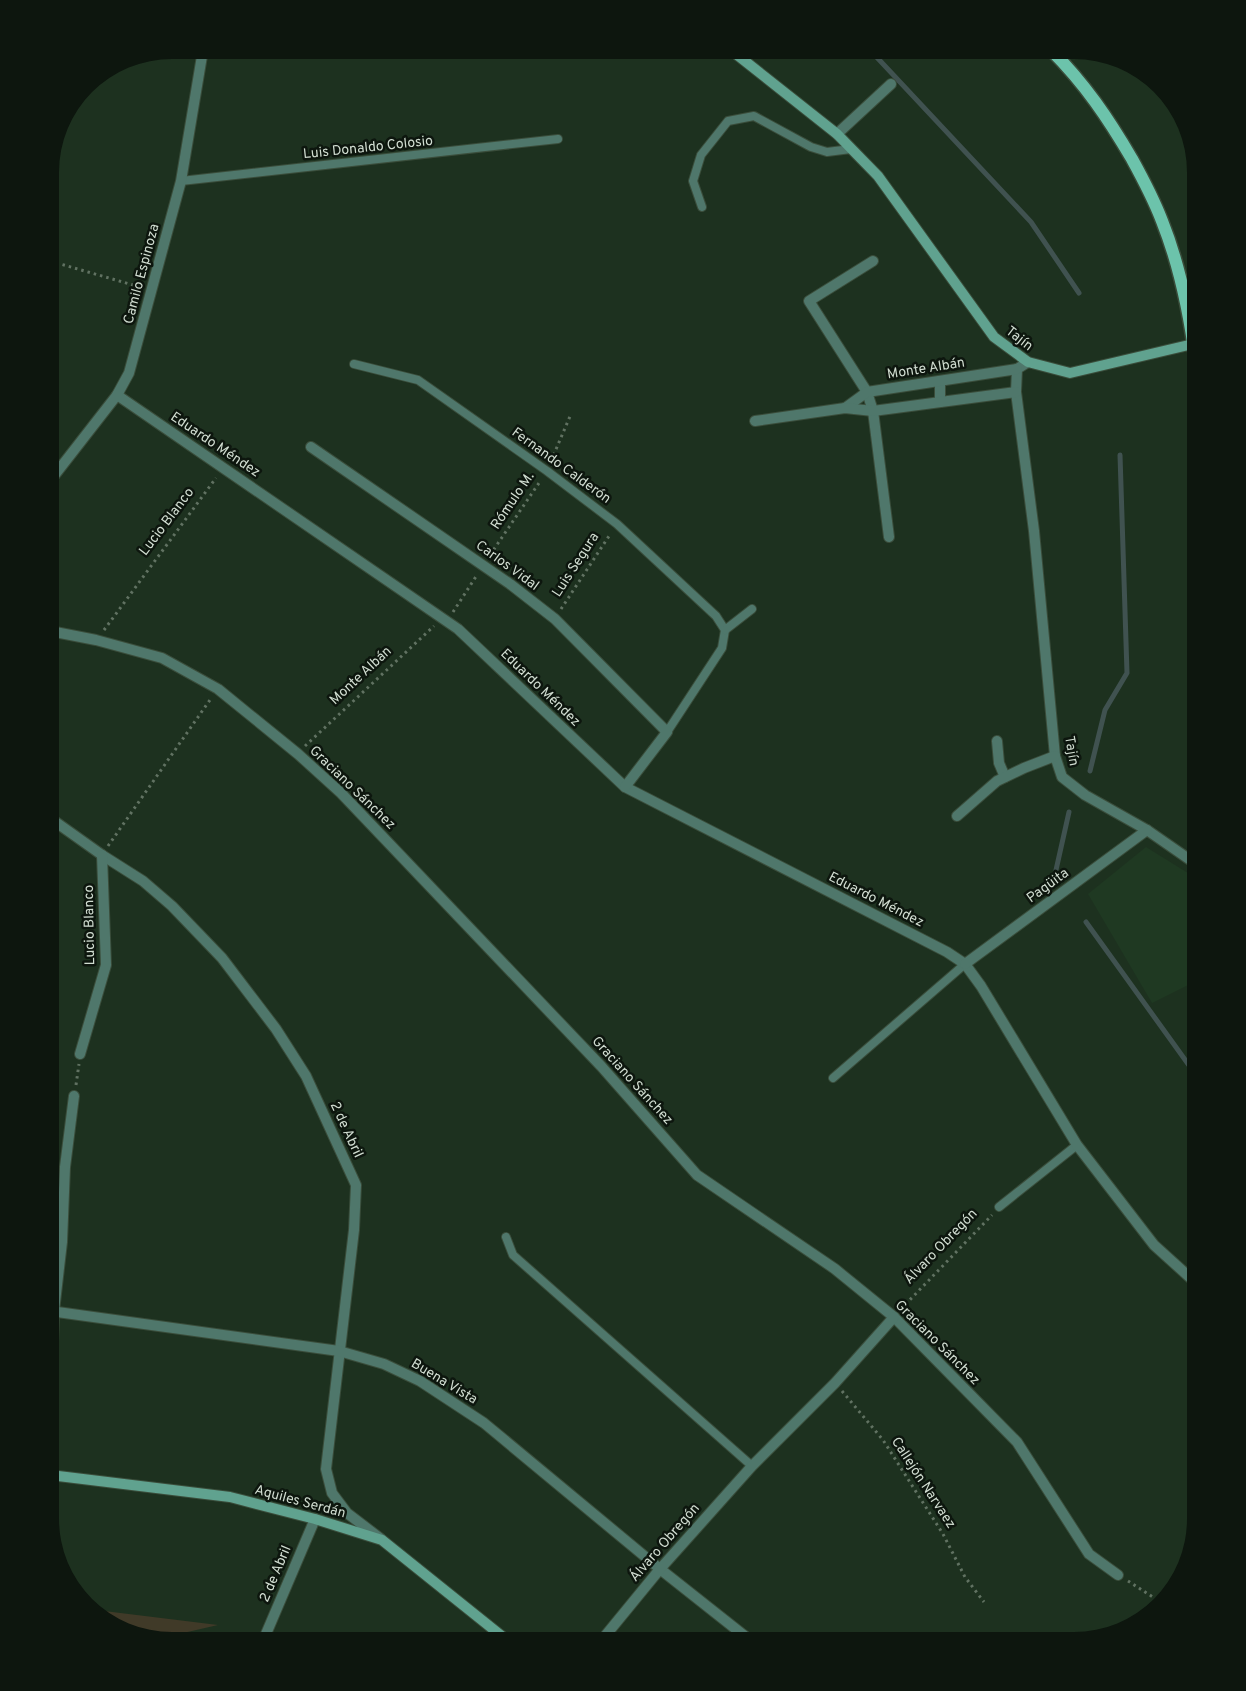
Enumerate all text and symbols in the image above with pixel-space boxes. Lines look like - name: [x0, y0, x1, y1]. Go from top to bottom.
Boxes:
- street label: Luis Donaldo Colosio: [302, 133, 434, 163]
- street label: Camilo Espinoza: [120, 222, 164, 326]
- street label: Tajín: [1002, 323, 1036, 355]
- street label: Monte Albán: [886, 354, 966, 384]
- street label: Eduardo Méndez: [167, 409, 263, 481]
- street label: Fernando Calderón: [508, 424, 614, 508]
- street label: Rómulo M.: [488, 469, 538, 533]
- street label: Lucio Blanco: [136, 485, 198, 559]
- street label: Luis Segura: [549, 530, 603, 600]
- street label: Carlos Vidal: [472, 537, 542, 595]
- street label: Monte Albán: [327, 643, 395, 709]
- street label: Eduardo Méndez: [496, 646, 584, 730]
- street label: Tajín: [1060, 735, 1082, 767]
- street label: Graciano Sánchez: [305, 743, 399, 833]
- street label: Pagüita: [1024, 865, 1072, 907]
- street label: Eduardo Méndez: [826, 869, 926, 931]
- street label: Lucio Blanco: [81, 884, 99, 966]
- street label: Graciano Sánchez: [588, 1033, 676, 1129]
- street label: 2 de Abril: [326, 1099, 366, 1161]
- street label: Álvaro Obregón: [900, 1205, 981, 1288]
- street label: Graciano Sánchez: [891, 1297, 983, 1389]
- street label: Buena Vista: [408, 1356, 480, 1408]
- street label: Callejón Narvaez: [887, 1434, 959, 1532]
- street label: Aquiles Serdán: [253, 1482, 347, 1522]
- street label: Álvaro Obregón: [626, 1500, 704, 1586]
- street label: 2 de Abril: [256, 1543, 296, 1605]

